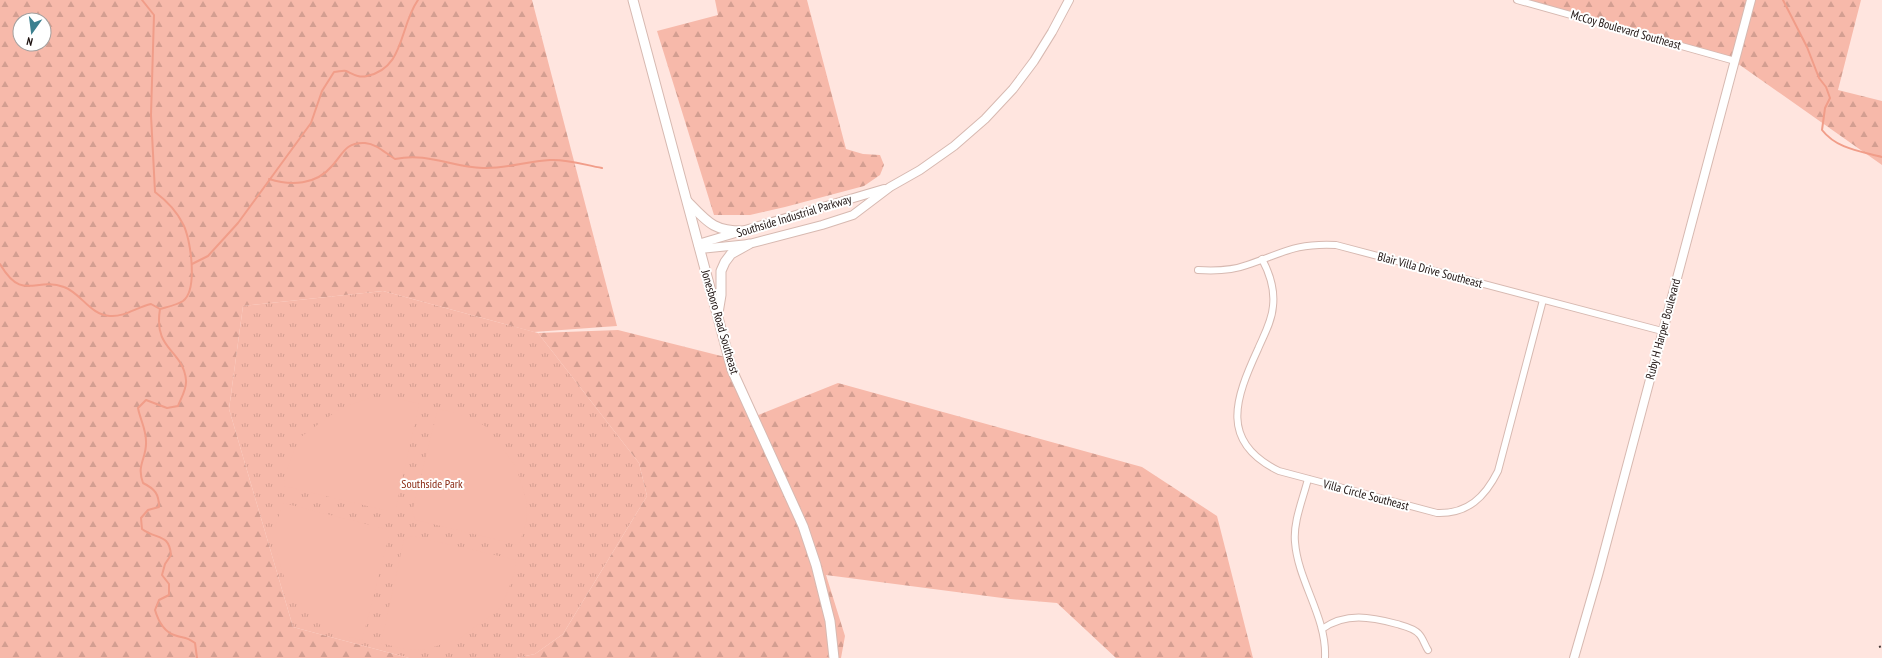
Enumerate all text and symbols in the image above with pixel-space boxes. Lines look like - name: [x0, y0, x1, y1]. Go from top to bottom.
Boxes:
- street label: McCoy Boulevard Southeast: [1569, 7, 1684, 53]
- north arrow: [12, 12, 52, 52]
- text: N: [25, 34, 34, 49]
- street label: Southside Industrial Parkway: [734, 191, 854, 240]
- street label: Blair Villa Drive Southeast: [1376, 248, 1485, 291]
- street label: Jonesboro Road Southeast: [698, 267, 743, 377]
- street label: Ruby H Harper Boulevard: [1642, 277, 1683, 381]
- park label: Southside Park: [401, 476, 463, 491]
- street label: Villa Circle Southeast: [1321, 476, 1411, 513]

